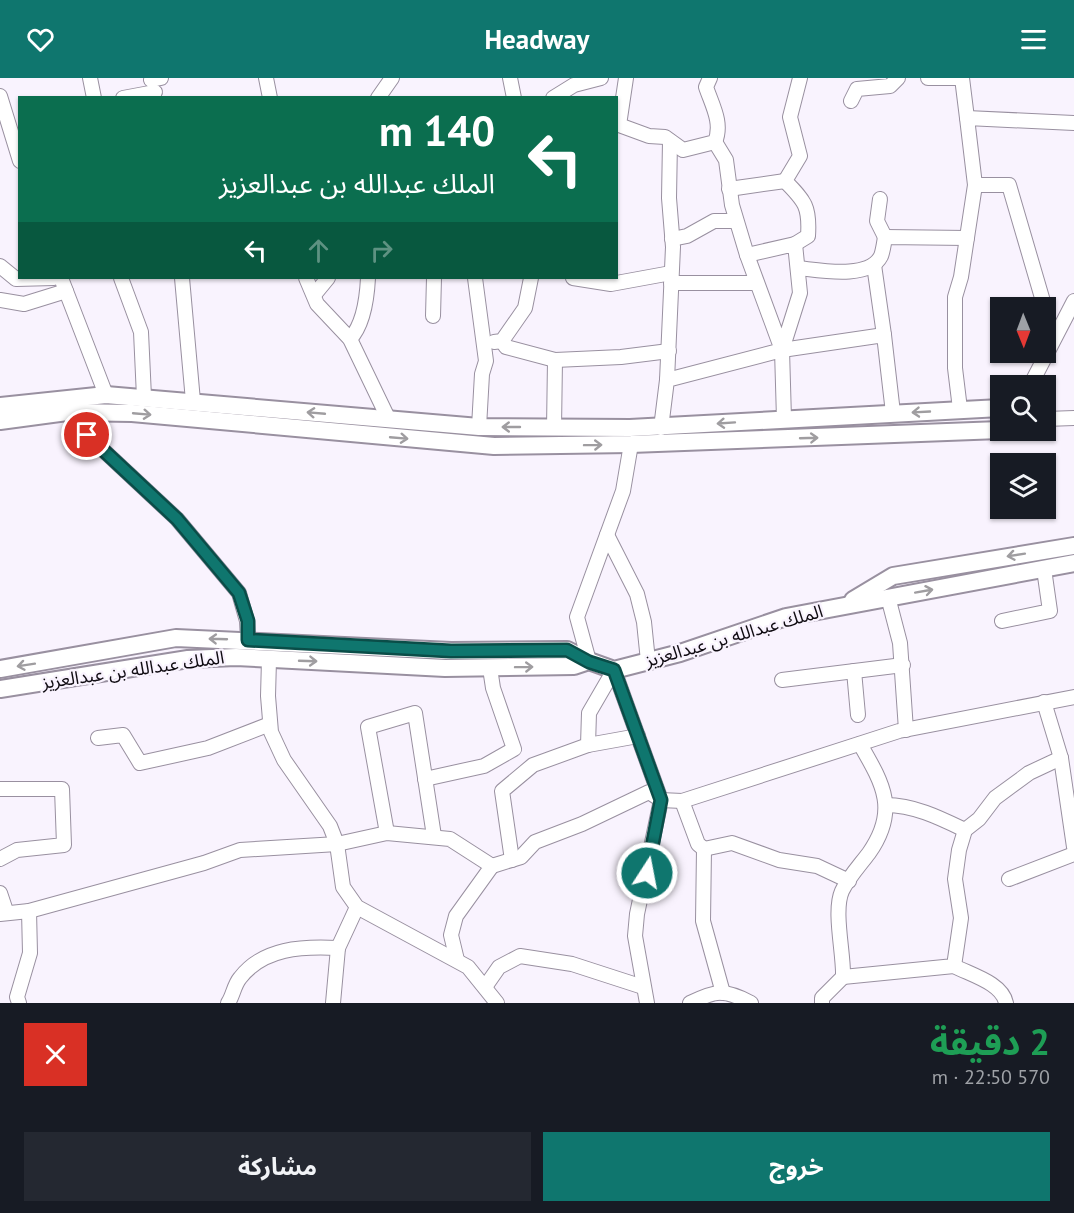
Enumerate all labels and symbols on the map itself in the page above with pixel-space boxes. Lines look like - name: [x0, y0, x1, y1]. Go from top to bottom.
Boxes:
- north arrow: [990, 297, 1056, 363]
- one-way arrow: [912, 406, 932, 417]
- one-way arrow: [307, 407, 327, 418]
- pin: [61, 409, 112, 460]
- one-way arrow: [131, 409, 151, 420]
- one-way arrow: [717, 418, 737, 429]
- one-way arrow: [501, 421, 521, 433]
- one-way arrow: [799, 432, 819, 443]
- one-way arrow: [388, 433, 408, 444]
- one-way arrow: [583, 439, 603, 451]
- one-way arrow: [1007, 550, 1027, 561]
- one-way arrow: [914, 585, 934, 596]
- street label: الملك عبدالله بن عبدالعزيز: [641, 599, 825, 672]
- one-way arrow: [209, 634, 229, 645]
- street label: الملك عبدالله بن عبدالعزيز: [39, 645, 226, 694]
- one-way arrow: [297, 656, 317, 667]
- one-way arrow: [16, 660, 36, 671]
- one-way arrow: [513, 662, 533, 673]
- position arrow: [615, 841, 679, 905]

